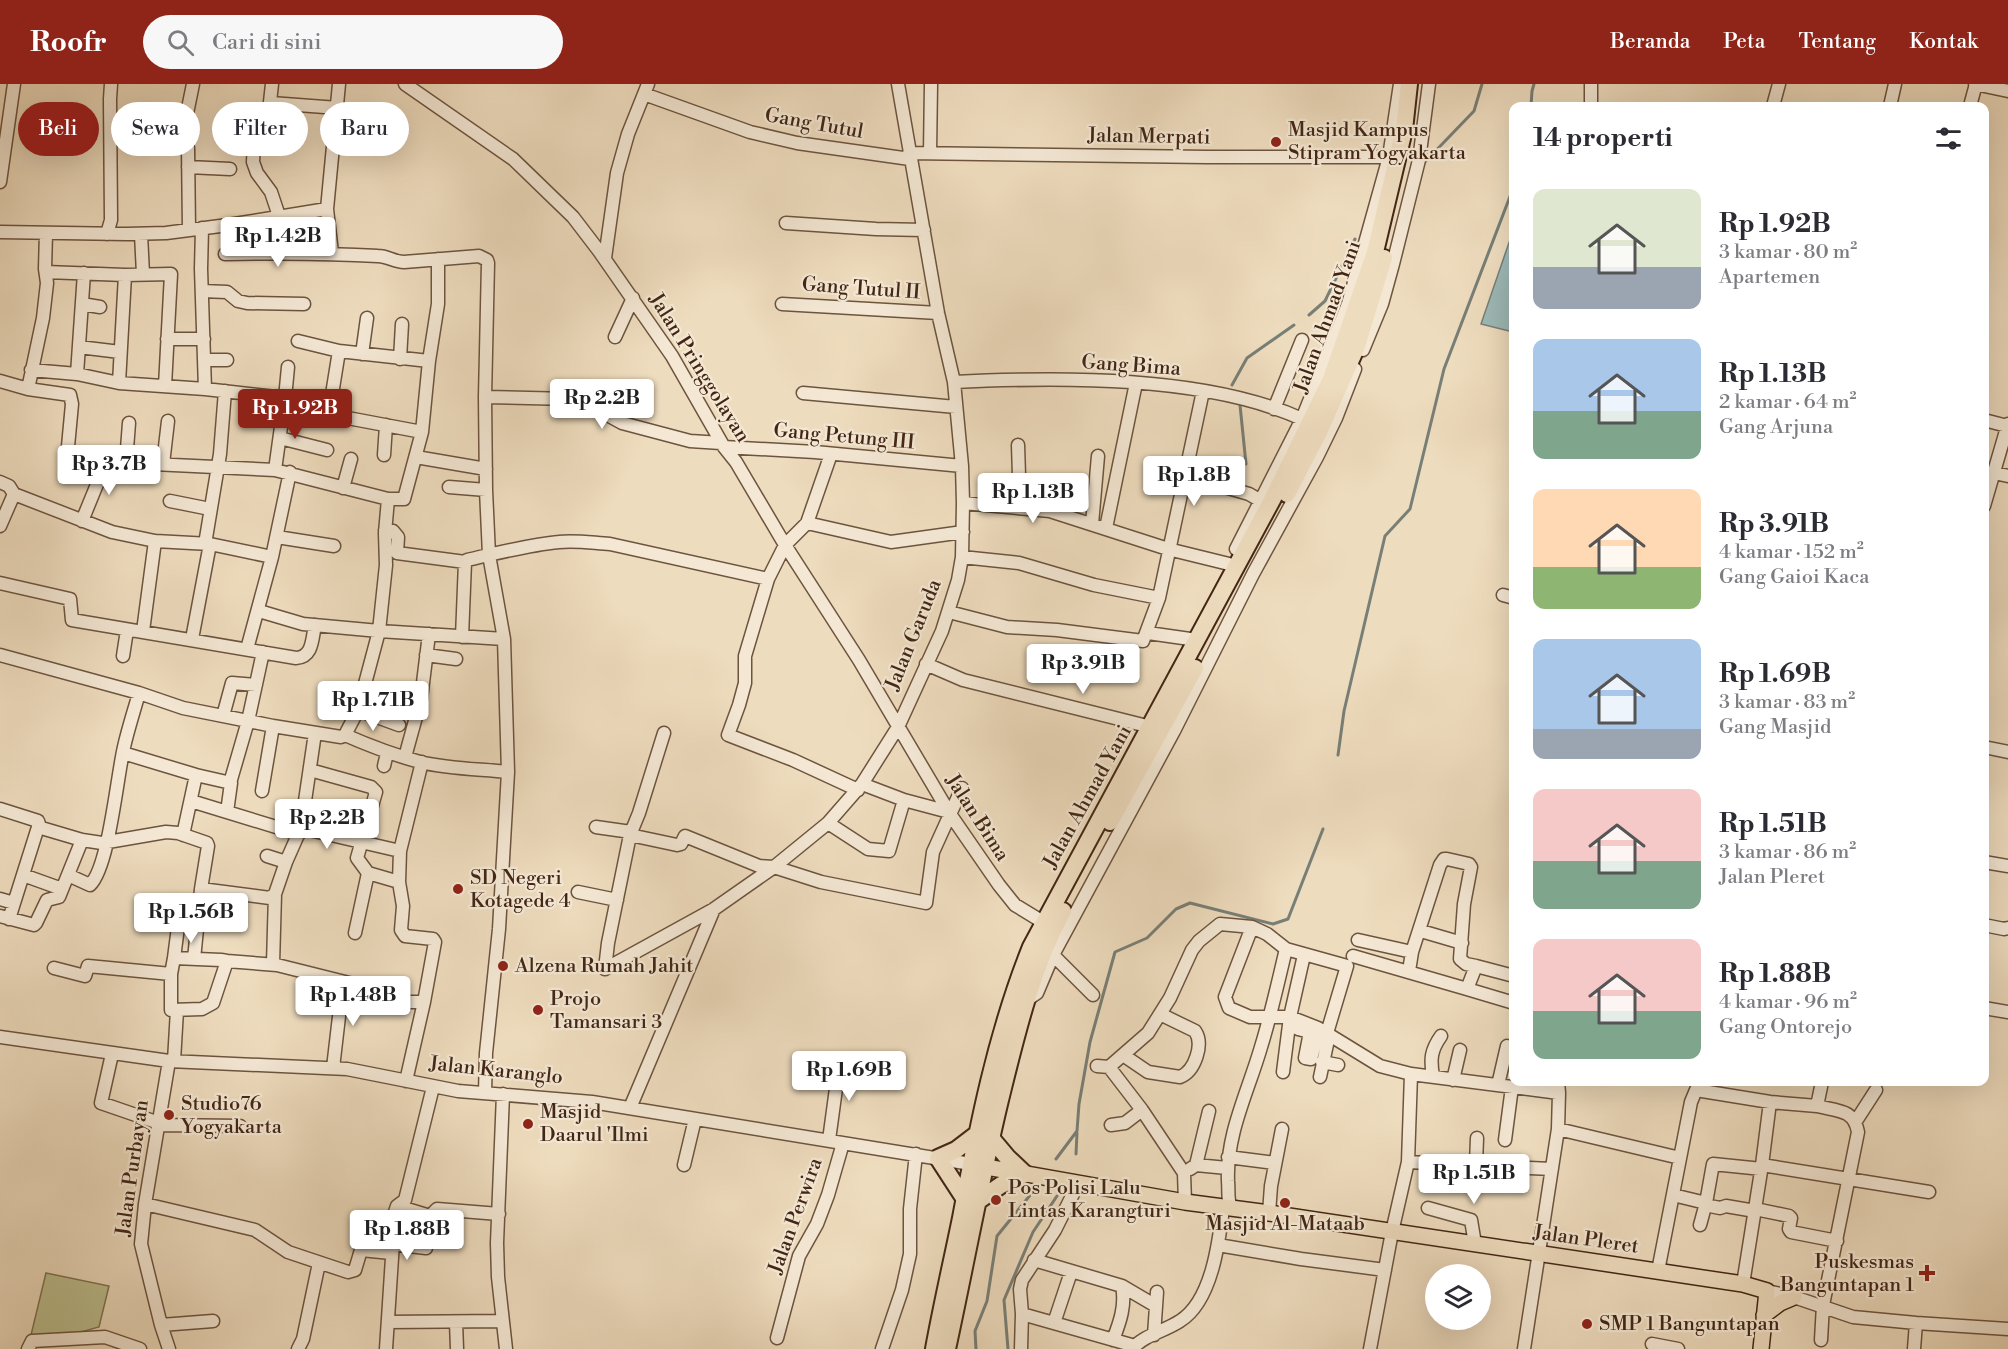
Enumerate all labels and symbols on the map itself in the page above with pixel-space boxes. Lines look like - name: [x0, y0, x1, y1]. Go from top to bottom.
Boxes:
- street label: Gang Tutul: [763, 103, 865, 145]
- place label: Masjid Kampus Stipram Yogyakarta: [1288, 118, 1467, 166]
- street label: Jalan Merpati: [1086, 123, 1211, 151]
- marker: Masjid Kampus Stipram Yogyakarta: [1269, 135, 1283, 149]
- pin: Rp 1.42B: [216, 217, 340, 268]
- street label: Jalan Ahmad Yani: [1289, 237, 1367, 397]
- street label: Gang Tutul II: [801, 272, 922, 306]
- street label: Jalan Pringgolayan: [642, 288, 755, 447]
- street label: Gang Bima: [1080, 350, 1182, 382]
- pin: Rp 2.2B: [547, 379, 657, 430]
- pin: Rp 1.92B: [233, 389, 357, 440]
- street label: Gang Petung III: [772, 418, 916, 456]
- pin: Rp 3.7B: [54, 445, 164, 496]
- pin: Rp 1.8B: [1139, 456, 1249, 507]
- pin: Rp 1.13B: [971, 473, 1095, 524]
- street label: Jalan Garuda: [880, 575, 948, 695]
- pin: Rp 3.91B: [1021, 644, 1145, 695]
- pin: Rp 1.71B: [311, 681, 435, 732]
- street label: Jalan Ahmad Yani: [1038, 721, 1138, 874]
- street label: Jalan Bima: [939, 769, 1015, 867]
- pin: Rp 2.2B: [272, 799, 382, 850]
- place label: SD Negeri Kotagede 4: [470, 866, 571, 914]
- marker: SD Negeri Kotagede 4: [451, 882, 465, 896]
- pin: Rp 1.56B: [129, 893, 253, 944]
- place label: Alzena Rumah Jahit: [514, 954, 693, 979]
- marker: Alzena Rumah Jahit: [496, 959, 510, 973]
- pin: Rp 1.48B: [291, 976, 415, 1027]
- place label: Projo Tamansari 3: [550, 987, 662, 1035]
- marker: Projo Tamansari 3: [531, 1003, 545, 1017]
- street label: Jalan Karanglo: [427, 1051, 564, 1090]
- pin: Rp 1.69B: [787, 1051, 911, 1102]
- place label: Studio76 Yogyakarta: [180, 1092, 283, 1140]
- street label: Jalan Purbayan: [111, 1098, 155, 1239]
- place label: Masjid Daarul 'Ilmi: [540, 1100, 649, 1148]
- marker: Studio76 Yogyakarta: [162, 1108, 176, 1122]
- marker: Masjid Daarul 'Ilmi: [521, 1117, 535, 1131]
- street label: Jalan Perwira: [763, 1154, 829, 1278]
- pin: Rp 1.51B: [1412, 1154, 1536, 1205]
- place label: Pos Polisi Lalu Lintas Karangturi: [1008, 1176, 1171, 1224]
- marker: Pos Polisi Lalu Lintas Karangturi: [989, 1193, 1003, 1207]
- marker: Masjid Al-Mataab: [1278, 1196, 1292, 1210]
- pin: Rp 1.88B: [345, 1210, 469, 1261]
- place label: Masjid Al-Mataab: [1205, 1212, 1365, 1237]
- street label: Jalan Pleret: [1531, 1220, 1640, 1260]
- place label: Puskesmas Banguntapan 1: [1779, 1250, 1914, 1298]
- marker: Puskesmas Banguntapan 1: [1918, 1264, 1936, 1282]
- place label: SMP 1 Banguntapan: [1599, 1312, 1780, 1337]
- marker: SMP 1 Banguntapan: [1580, 1317, 1594, 1331]

